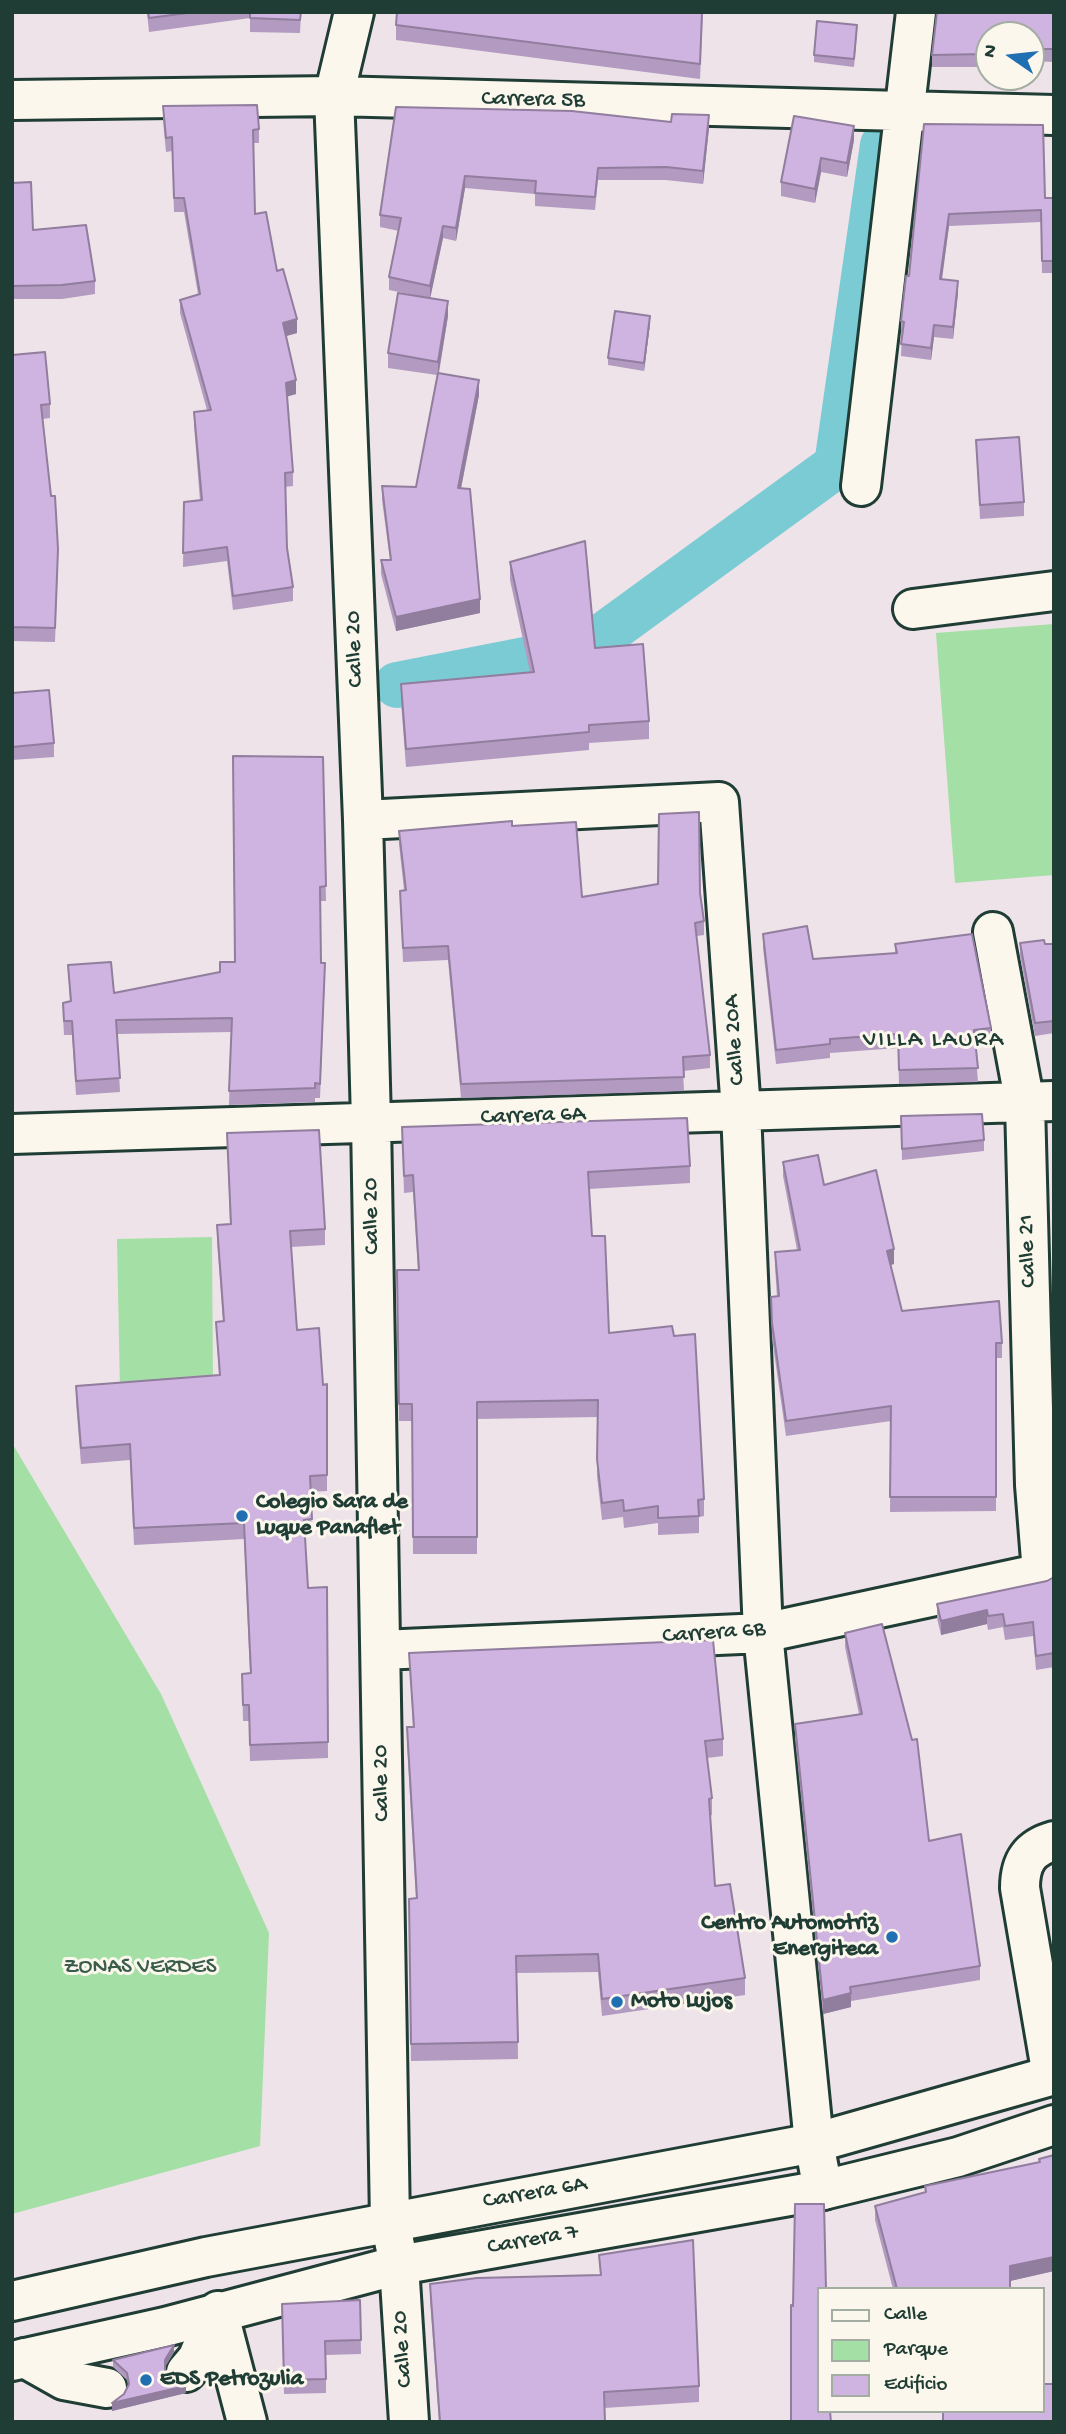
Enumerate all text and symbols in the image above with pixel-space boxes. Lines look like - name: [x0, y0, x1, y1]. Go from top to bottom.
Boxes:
- north arrow: [975, 21, 1045, 91]
- text: N: [978, 42, 1004, 60]
- street label: Carrera 5B: [481, 86, 585, 116]
- street label: Calle 20: [341, 610, 371, 688]
- street label: Calle 20A: [719, 994, 753, 1086]
- district label: VILLA LAURA: [864, 1027, 1004, 1055]
- street label: Carrera 6A: [480, 1101, 586, 1133]
- street label: Calle 20: [359, 1177, 387, 1255]
- street label: Calle 21: [1014, 1214, 1044, 1288]
- place label: Colegio Sara de Luque Panaflet: [256, 1489, 408, 1543]
- marker: Colegio Sara de Luque Panaflet: [234, 1508, 250, 1524]
- street label: Carrera 6B: [662, 1617, 766, 1651]
- street label: Calle 20: [369, 1744, 397, 1822]
- place label: Centro Automotriz Energiteca: [701, 1910, 878, 1964]
- marker: Centro Automotriz Energiteca: [884, 1929, 900, 1945]
- park label: ZONAS VERDES: [64, 1954, 216, 1982]
- place label: Moto Lujos: [631, 1988, 732, 2016]
- marker: Moto Lujos: [609, 1994, 625, 2010]
- street label: Carrera 6A: [481, 2171, 589, 2217]
- street label: Carrera 7: [485, 2219, 581, 2263]
- legend: [818, 2287, 1045, 2413]
- text: Calle: [884, 2303, 927, 2328]
- street label: Calle 20: [388, 2310, 420, 2388]
- text: Parque: [884, 2338, 948, 2363]
- place label: EDS Petrozulia: [160, 2366, 303, 2394]
- marker: EDS Petrozulia: [138, 2372, 154, 2388]
- text: Edificio: [884, 2373, 948, 2398]

